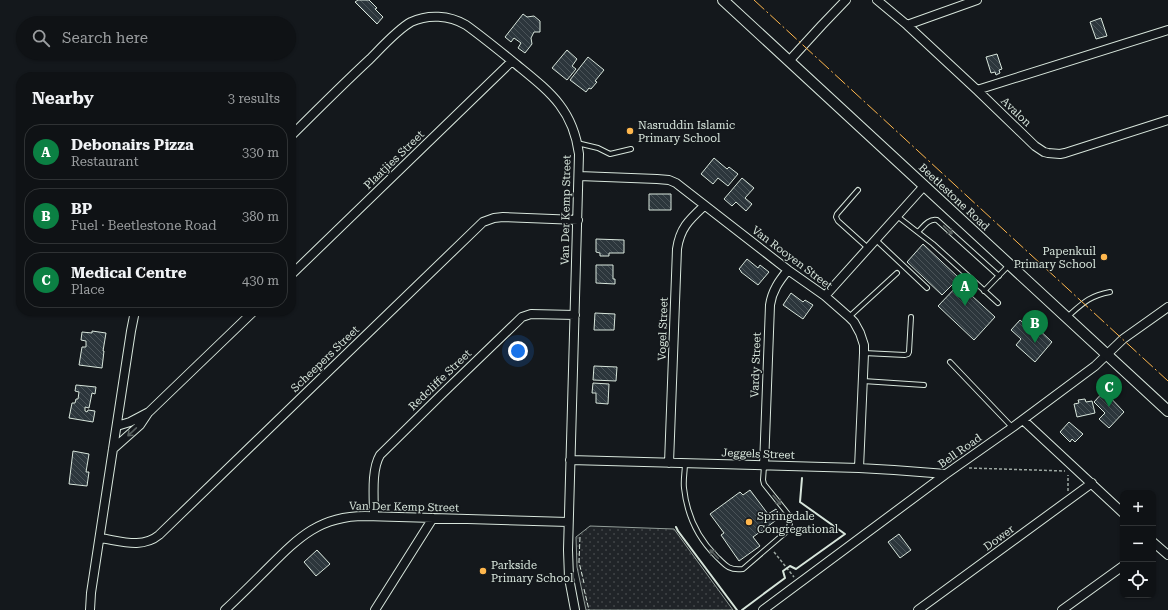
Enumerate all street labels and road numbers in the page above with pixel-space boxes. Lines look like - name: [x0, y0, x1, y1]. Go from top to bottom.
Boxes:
- street label: Avalon: [998, 95, 1034, 129]
- street label: Plaatjies Street: [361, 128, 427, 192]
- street label: Van Der Kemp Street: [559, 155, 573, 265]
- street label: Beetlestone Road: [916, 161, 992, 233]
- street label: Van Rooyen Street: [749, 224, 835, 292]
- street label: Vogel Street: [655, 297, 671, 361]
- street label: Scheepers Street: [288, 323, 362, 395]
- street label: Vardy Street: [748, 332, 764, 398]
- street label: Redcliffe Street: [406, 347, 474, 413]
- street label: Bell Road: [936, 431, 984, 471]
- street label: Jeggels Street: [721, 446, 795, 462]
- street label: Van Der Kemp Street: [349, 500, 459, 514]
- street label: Dower: [981, 522, 1017, 553]

